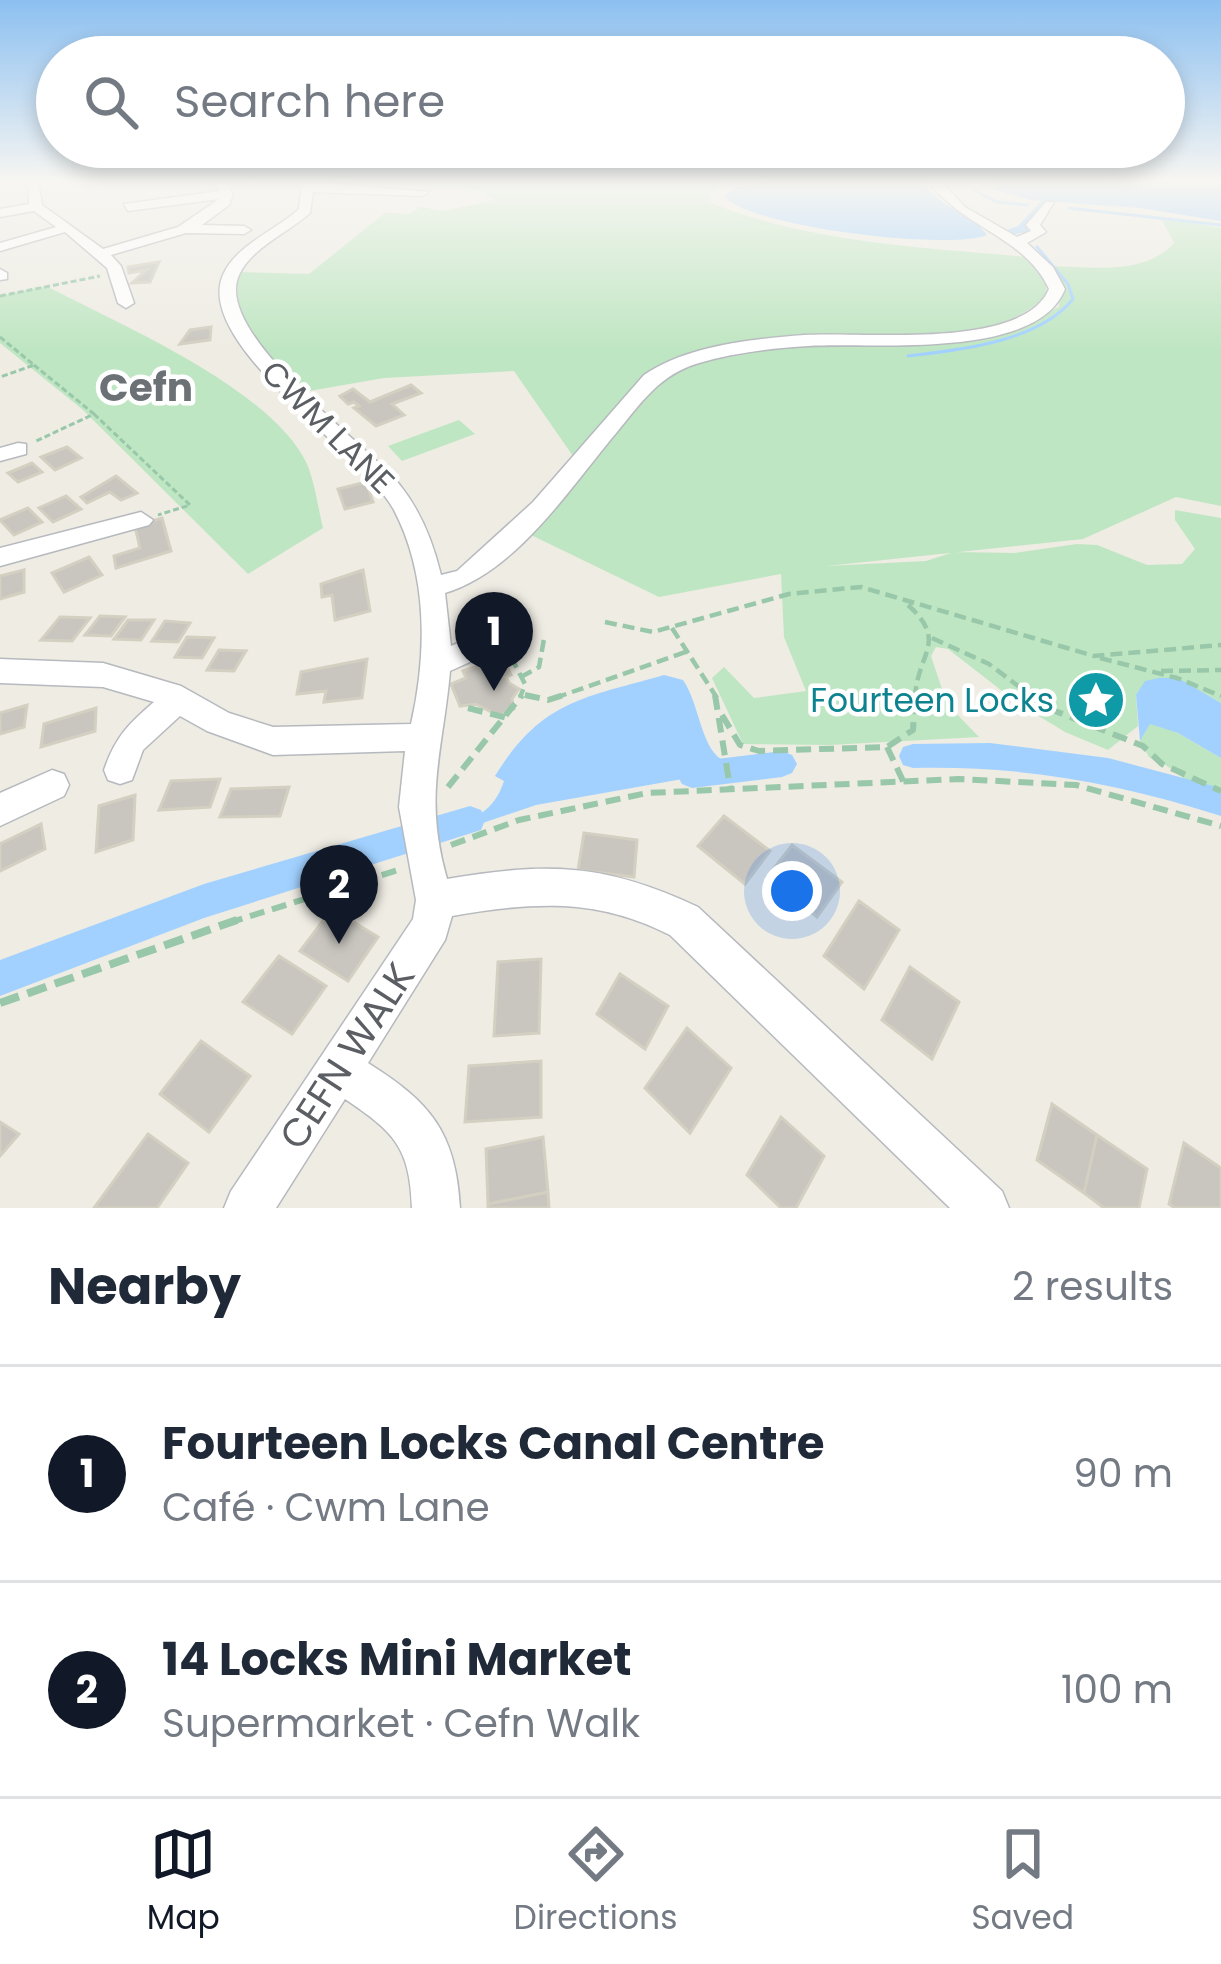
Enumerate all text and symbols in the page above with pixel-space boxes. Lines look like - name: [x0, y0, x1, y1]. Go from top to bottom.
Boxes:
- search box: [36, 36, 1185, 168]
- icon: search: [78, 69, 144, 135]
- text: Search here: [174, 70, 445, 133]
- street label: CWM LANE: [251, 350, 405, 504]
- district label: Cefn: [99, 360, 193, 415]
- pin: 1: [455, 592, 533, 691]
- place icon: Fourteen Locks: [1065, 669, 1127, 731]
- place label: Fourteen Locks: [810, 677, 1054, 724]
- pin: 2: [300, 845, 378, 944]
- your location: [762, 861, 822, 921]
- street label: CEFN WALK: [266, 952, 428, 1160]
- text: Nearby: [48, 1250, 241, 1322]
- text: 2 results: [1012, 1259, 1173, 1314]
- text: Fourteen Locks Canal Centre: [162, 1412, 824, 1475]
- text: 1: [80, 1446, 94, 1501]
- text: 90 m: [1073, 1446, 1173, 1501]
- text: Café · Cwm Lane: [162, 1480, 490, 1535]
- text: 14 Locks Mini Market: [162, 1628, 631, 1691]
- text: 2: [76, 1662, 98, 1717]
- text: 100 m: [1061, 1662, 1173, 1717]
- text: Supermarket · Cefn Walk: [162, 1696, 640, 1751]
- tab: Map: [147, 1821, 220, 1943]
- tab: Directions: [514, 1821, 677, 1943]
- tab: Saved: [971, 1821, 1074, 1943]

